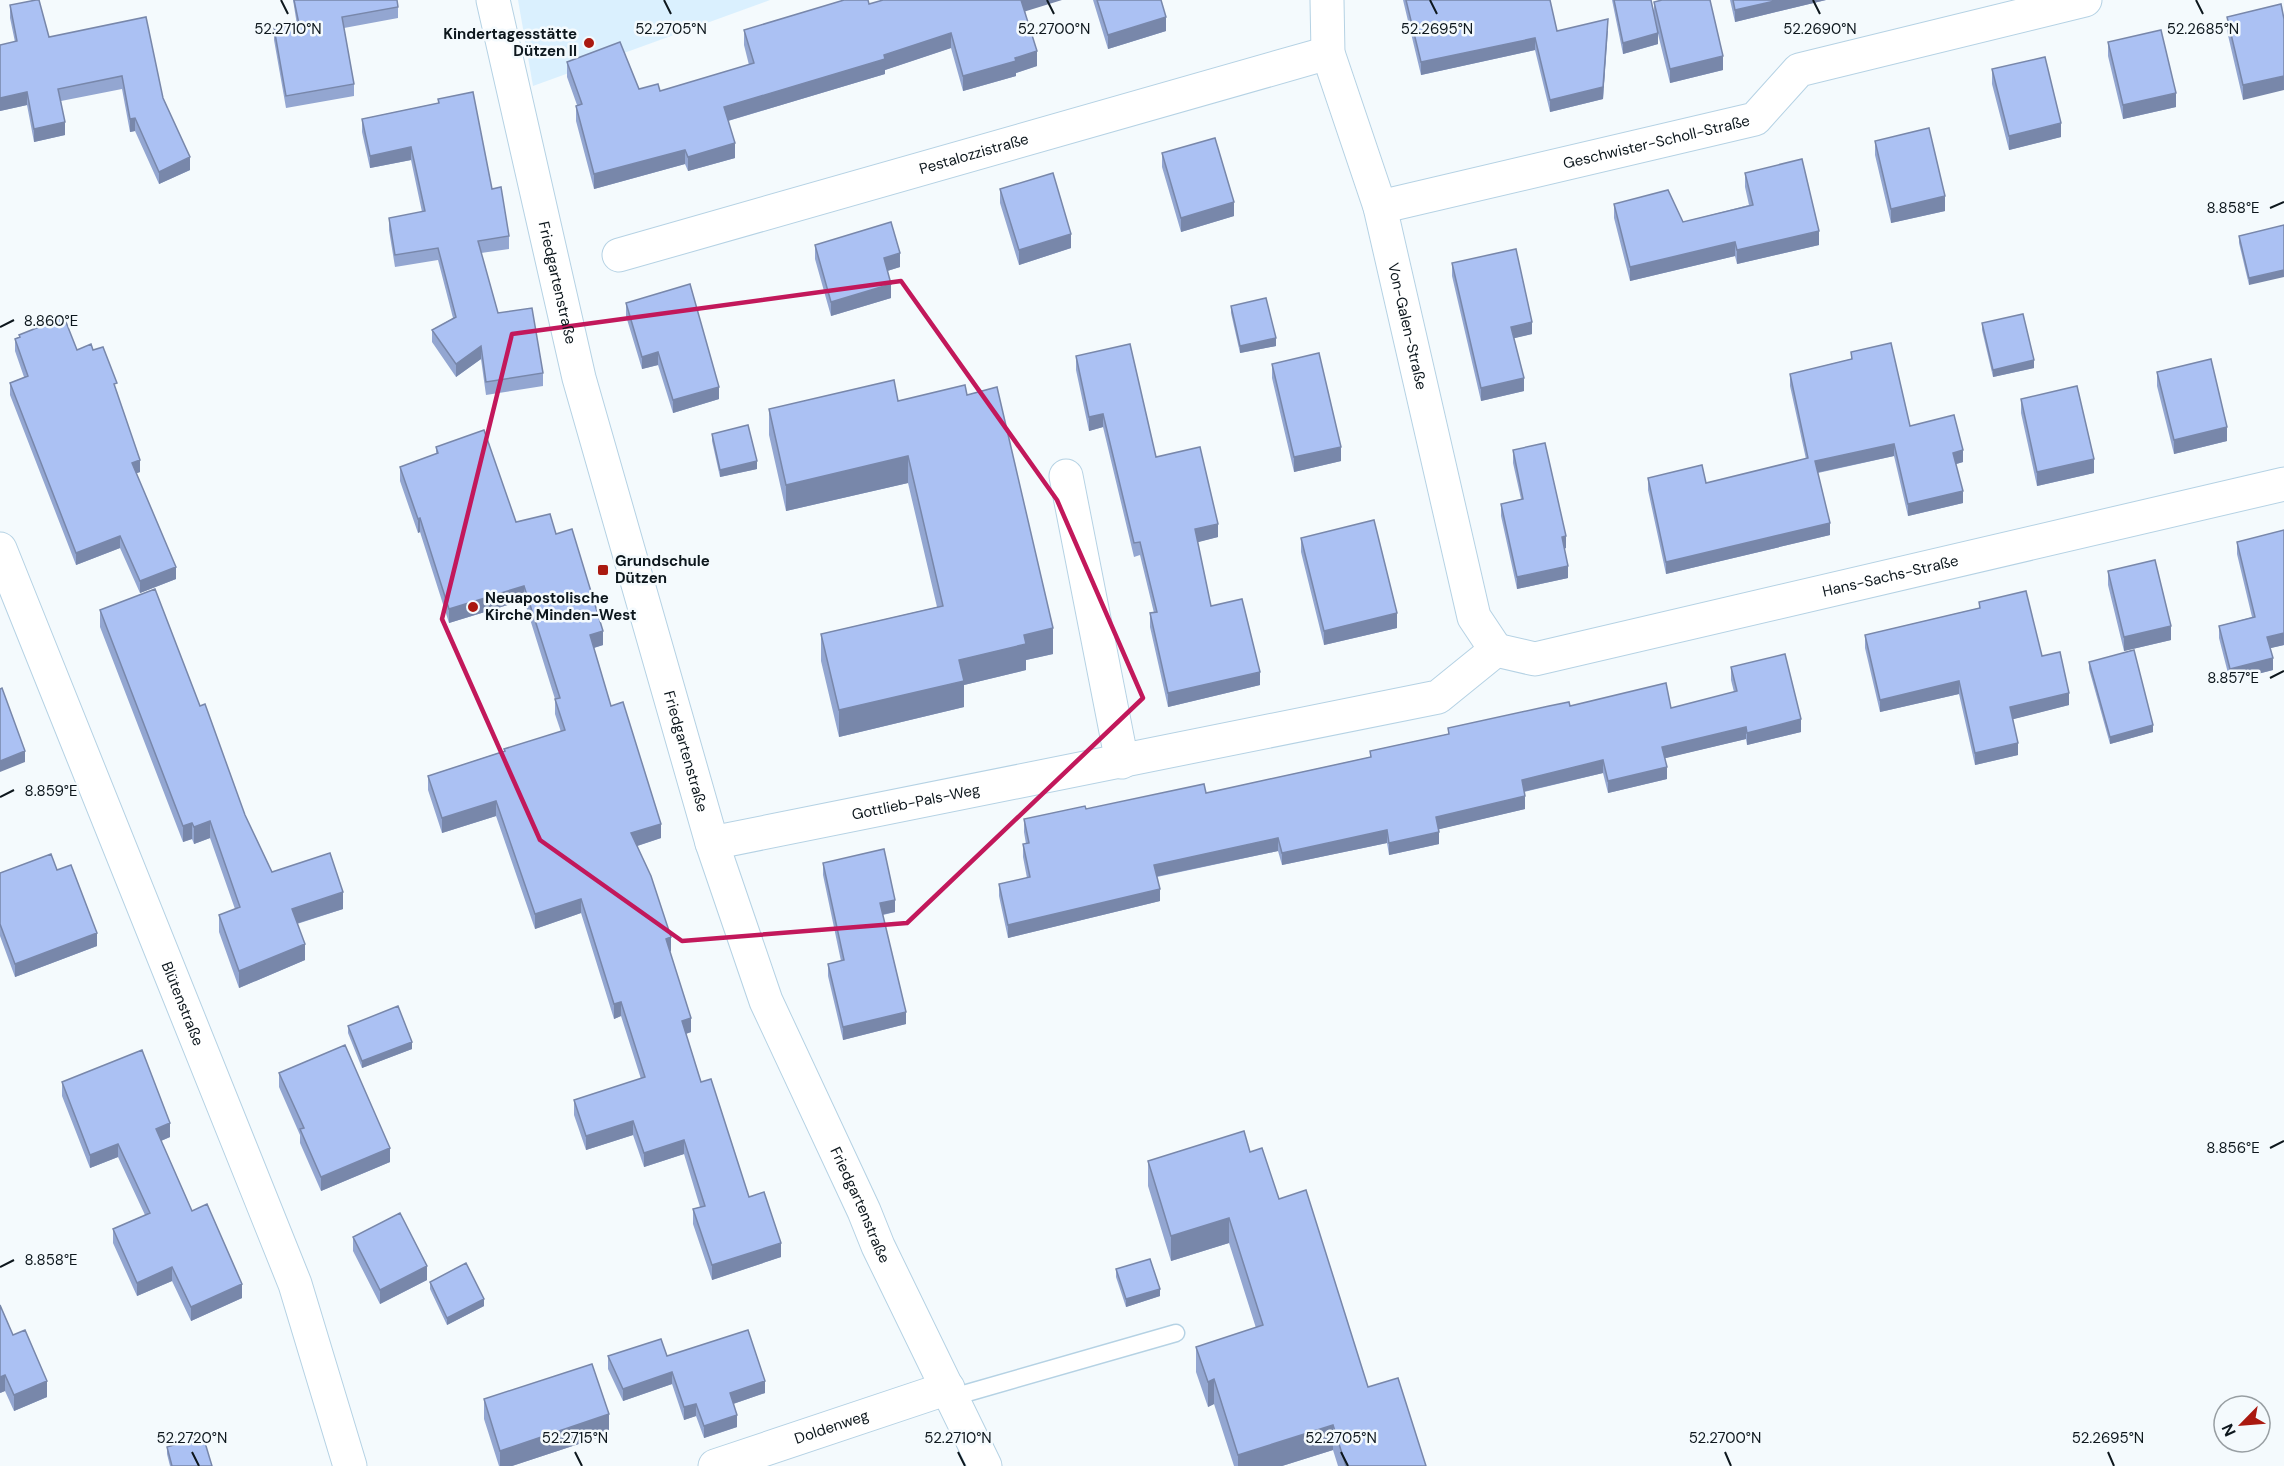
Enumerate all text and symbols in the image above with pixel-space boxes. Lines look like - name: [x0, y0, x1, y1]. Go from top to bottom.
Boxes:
- text: 52.2710°N: [254, 19, 322, 39]
- text: 52.2705°N: [635, 19, 707, 39]
- text: 52.2700°N: [1018, 19, 1090, 39]
- text: 52.2695°N: [1401, 19, 1473, 39]
- text: 52.2690°N: [1783, 19, 1857, 39]
- text: 52.2685°N: [2167, 19, 2239, 39]
- place label: Kindertagesstätte Dützen II: [443, 24, 577, 61]
- marker: Kindertagesstätte Dützen II: [582, 36, 596, 50]
- street label: Geschwister-Scholl-Straße: [1561, 111, 1752, 174]
- street label: Pestalozzistraße: [917, 129, 1031, 179]
- text: 8.858°E: [2206, 198, 2260, 218]
- street label: Friedgartenstraße: [534, 220, 581, 346]
- street label: Von-Galen-Straße: [1383, 261, 1432, 392]
- text: 8.860°E: [24, 311, 78, 331]
- street label: Hans-Sachs-Straße: [1820, 550, 1960, 602]
- place label: Grundschule Dützen: [615, 551, 710, 588]
- marker: Grundschule Dützen: [596, 563, 610, 577]
- place label: Neuapostolische Kirche Minden-West: [485, 588, 637, 625]
- marker: Neuapostolische Kirche Minden-West: [466, 600, 480, 614]
- text: 8.857°E: [2207, 668, 2259, 688]
- street label: Friedgartenstraße: [659, 688, 713, 814]
- street label: Gottlieb-Pals-Weg: [850, 779, 982, 825]
- text: 8.859°E: [25, 781, 77, 801]
- street label: Blütenstraße: [157, 959, 208, 1049]
- text: 8.856°E: [2206, 1138, 2260, 1158]
- street label: Friedgartenstraße: [826, 1144, 895, 1266]
- text: 8.858°E: [24, 1250, 78, 1270]
- north arrow: [2212, 1394, 2272, 1454]
- street label: Doldenweg: [792, 1405, 871, 1449]
- text: N: [2217, 1420, 2241, 1440]
- text: 52.2720°N: [157, 1428, 227, 1448]
- text: 52.2715°N: [542, 1428, 608, 1448]
- text: 52.2710°N: [924, 1428, 992, 1448]
- text: 52.2705°N: [1305, 1428, 1377, 1448]
- text: 52.2700°N: [1689, 1428, 1761, 1448]
- text: 52.2695°N: [2072, 1428, 2144, 1448]

